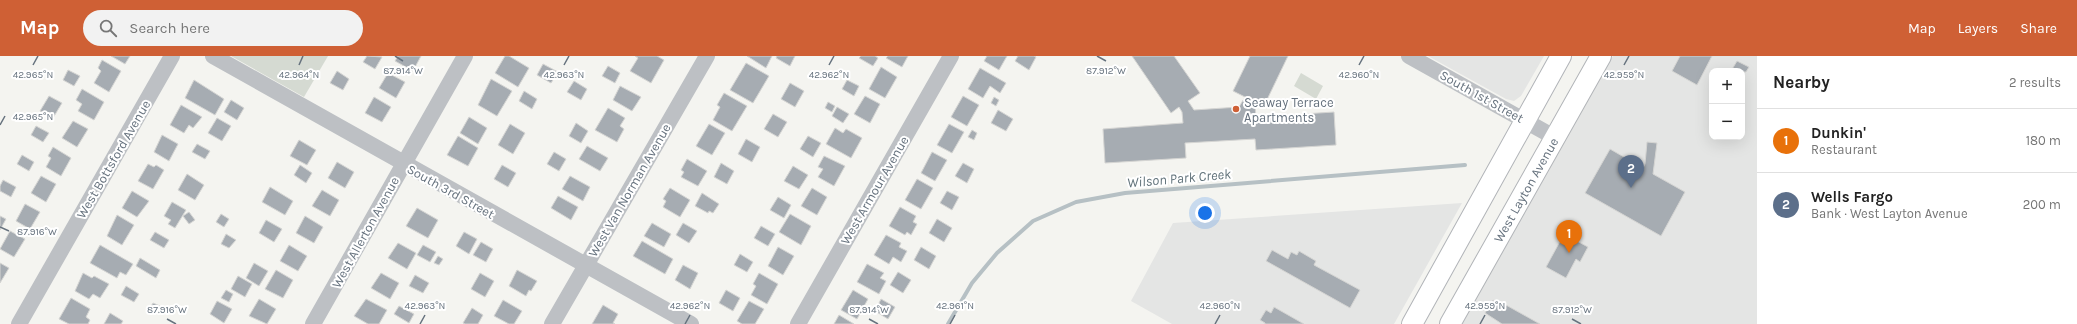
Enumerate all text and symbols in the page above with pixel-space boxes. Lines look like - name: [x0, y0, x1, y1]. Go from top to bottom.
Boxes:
- search box: [83, 10, 363, 46]
- text: Map: [20, 17, 59, 39]
- icon: search: [97, 17, 119, 39]
- text: Search here: [129, 19, 210, 37]
- text: Map: [1908, 20, 1936, 37]
- text: Layers: [1958, 20, 1998, 37]
- text: Share: [2020, 20, 2057, 37]
- text: 87.914°W: [383, 65, 423, 77]
- text: 87.912°W: [1086, 65, 1126, 77]
- street label: South 1st Street: [1437, 67, 1526, 126]
- map controls: [1709, 68, 1745, 140]
- button: +: [1709, 68, 1745, 104]
- text: 42.965°N: [13, 69, 53, 81]
- text: 42.964°N: [279, 69, 319, 81]
- text: 42.963°N: [544, 69, 584, 81]
- text: 42.962°N: [809, 69, 849, 81]
- text: 42.960°N: [1339, 69, 1379, 81]
- text: 42.959°N: [1604, 69, 1644, 81]
- text: Nearby: [1773, 72, 1830, 92]
- text: 2 results: [2009, 75, 2061, 90]
- place label: Seaway Terrace Apartments: [1244, 95, 1334, 125]
- street label: West Bottsford Avenue: [73, 97, 154, 221]
- marker: Seaway Terrace Apartments: [1231, 104, 1241, 114]
- button: −: [1709, 104, 1745, 140]
- text: 42.965°N: [13, 111, 53, 123]
- street label: West Van Norman Avenue: [585, 121, 674, 260]
- text: Dunkin': [1811, 124, 1866, 142]
- street label: West Armour Avenue: [837, 133, 912, 247]
- text: 1: [1784, 133, 1788, 148]
- text: 180 m: [2026, 133, 2061, 148]
- street label: West Layton Avenue: [1491, 135, 1562, 245]
- text: Restaurant: [1811, 142, 1877, 157]
- pin: 2: [1618, 155, 1644, 188]
- street label: South 3rd Street: [404, 161, 497, 222]
- water label: Wilson Park Creek: [1126, 165, 1233, 192]
- street label: West Allerton Avenue: [329, 174, 402, 290]
- text: Wells Fargo: [1811, 188, 1893, 206]
- text: 2: [1782, 197, 1790, 212]
- text: 200 m: [2023, 197, 2061, 212]
- your location: [1195, 203, 1215, 223]
- text: Bank · West Layton Avenue: [1811, 206, 1968, 221]
- pin: 1: [1556, 220, 1582, 253]
- text: 87.916°W: [17, 226, 57, 238]
- text: 42.963°N: [405, 300, 445, 312]
- text: 42.962°N: [670, 300, 710, 312]
- text: 42.961°N: [936, 300, 974, 312]
- text: 42.960°N: [1200, 300, 1240, 312]
- text: 42.959°N: [1465, 300, 1505, 312]
- text: 87.916°W: [147, 304, 187, 316]
- text: 87.914°W: [849, 304, 889, 316]
- text: 87.912°W: [1552, 304, 1592, 316]

